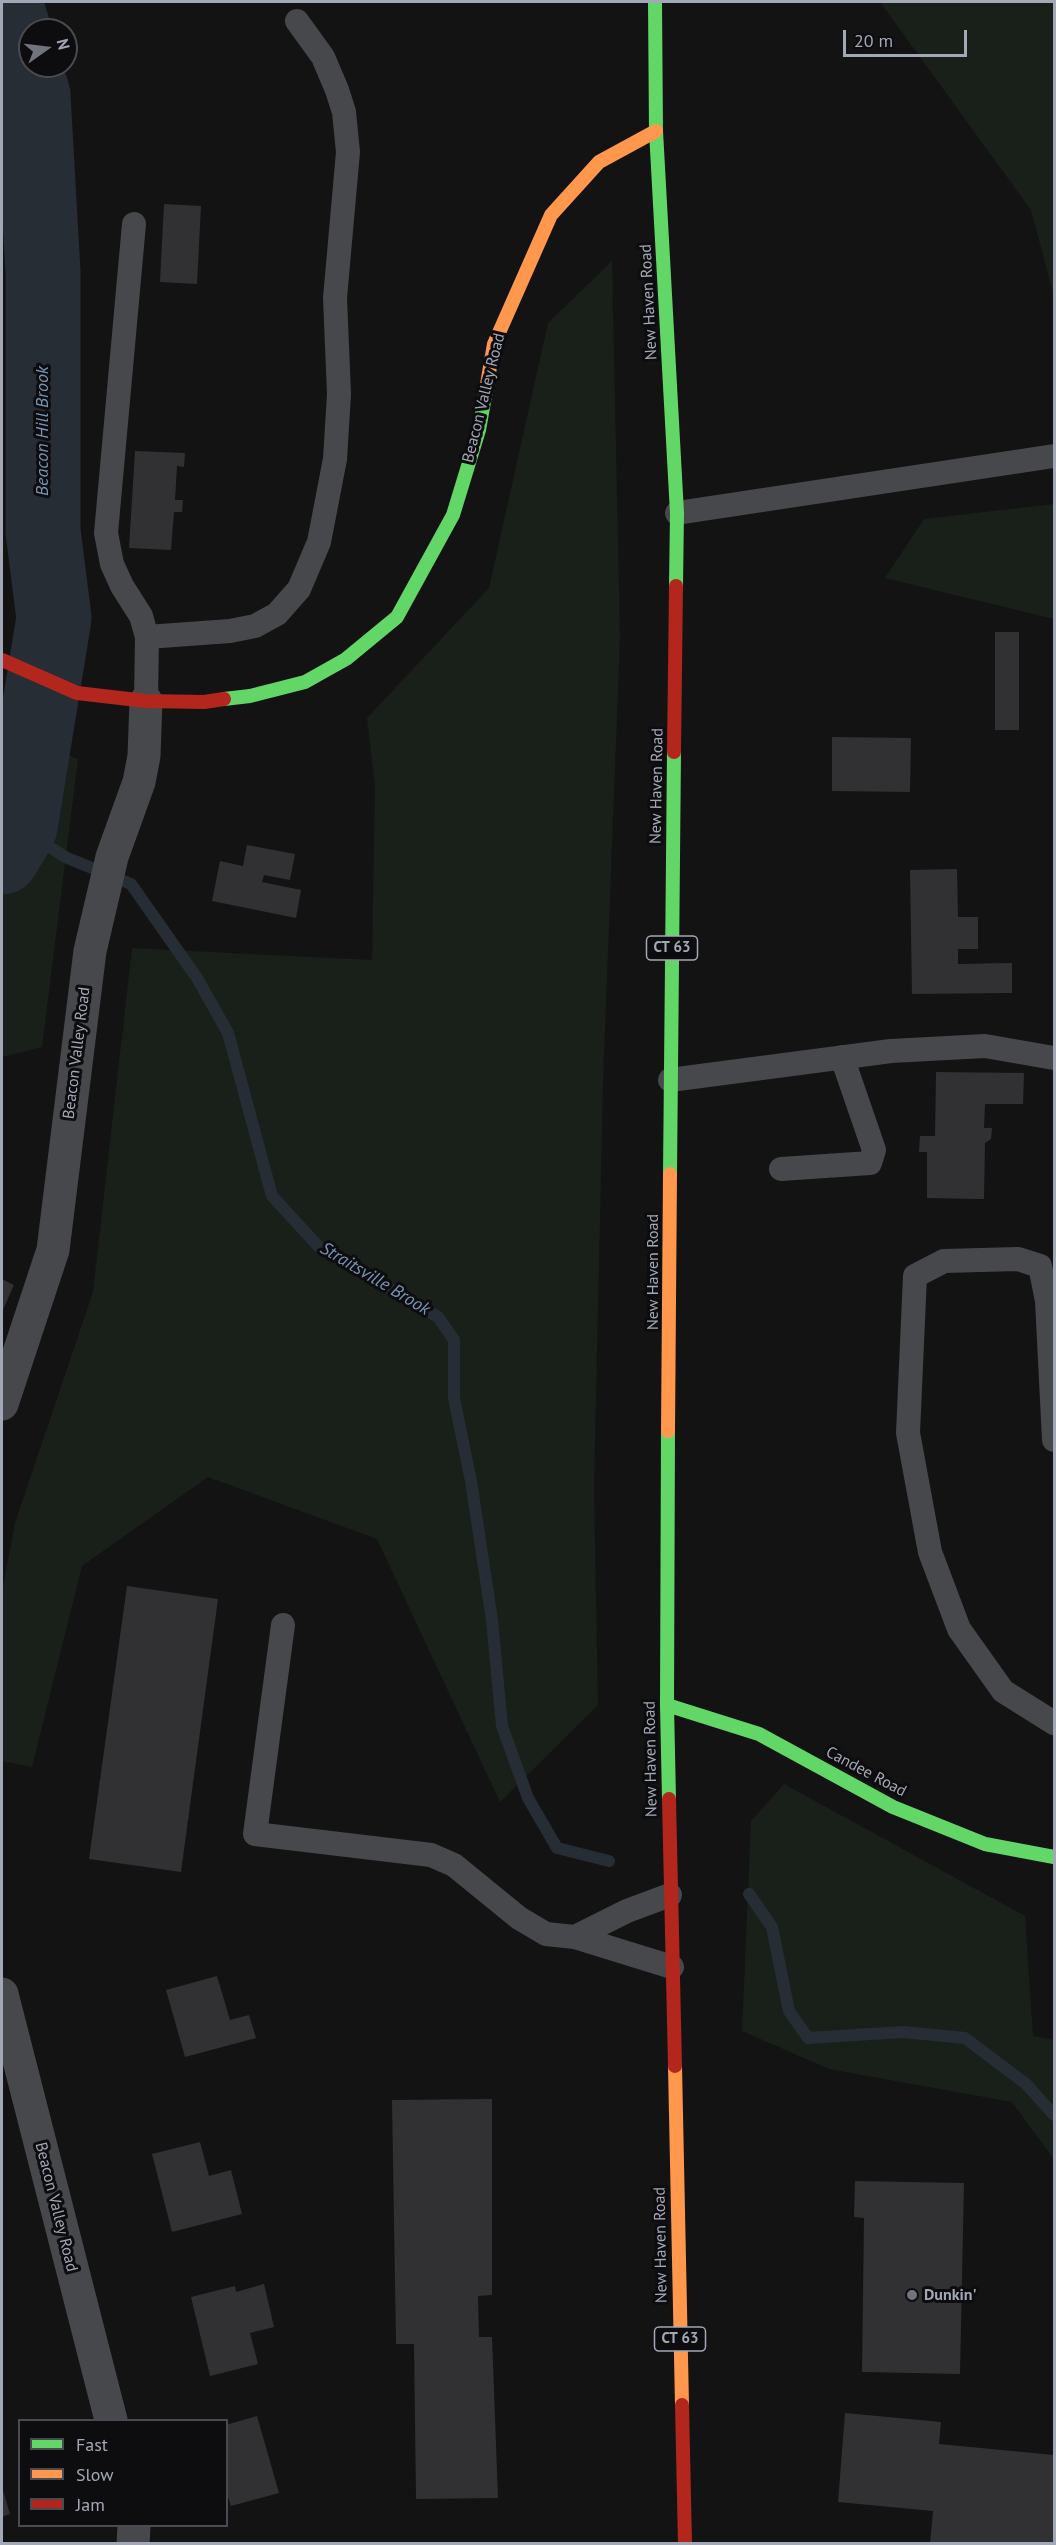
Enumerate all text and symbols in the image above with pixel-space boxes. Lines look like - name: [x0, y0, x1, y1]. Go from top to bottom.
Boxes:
- north arrow: [18, 18, 78, 78]
- scale bar: [846, 18, 970, 56]
- text: 20 m: [854, 29, 893, 52]
- text: N: [53, 37, 74, 52]
- street label: New Haven Road: [636, 244, 662, 360]
- street label: Beacon Valley Road: [459, 331, 509, 465]
- water label: Beacon Hill Brook: [32, 366, 54, 496]
- street label: New Haven Road: [646, 728, 668, 844]
- road number: CT 63: [646, 936, 698, 960]
- street label: Beacon Valley Road: [59, 986, 95, 1120]
- street label: New Haven Road: [643, 1214, 663, 1330]
- water label: Straitsville Brook: [316, 1238, 434, 1320]
- street label: New Haven Road: [640, 1701, 662, 1817]
- street label: Candee Road: [822, 1743, 910, 1801]
- street label: Beacon Valley Road: [31, 2140, 81, 2274]
- street label: New Haven Road: [650, 2187, 672, 2303]
- place label: Dunkin': [924, 2285, 977, 2305]
- marker: Dunkin': [905, 2288, 919, 2302]
- road number: CT 63: [654, 2327, 706, 2351]
- legend: [18, 2419, 228, 2527]
- text: Fast: [76, 2433, 108, 2456]
- text: Slow: [76, 2463, 114, 2486]
- text: Jam: [76, 2493, 105, 2516]

